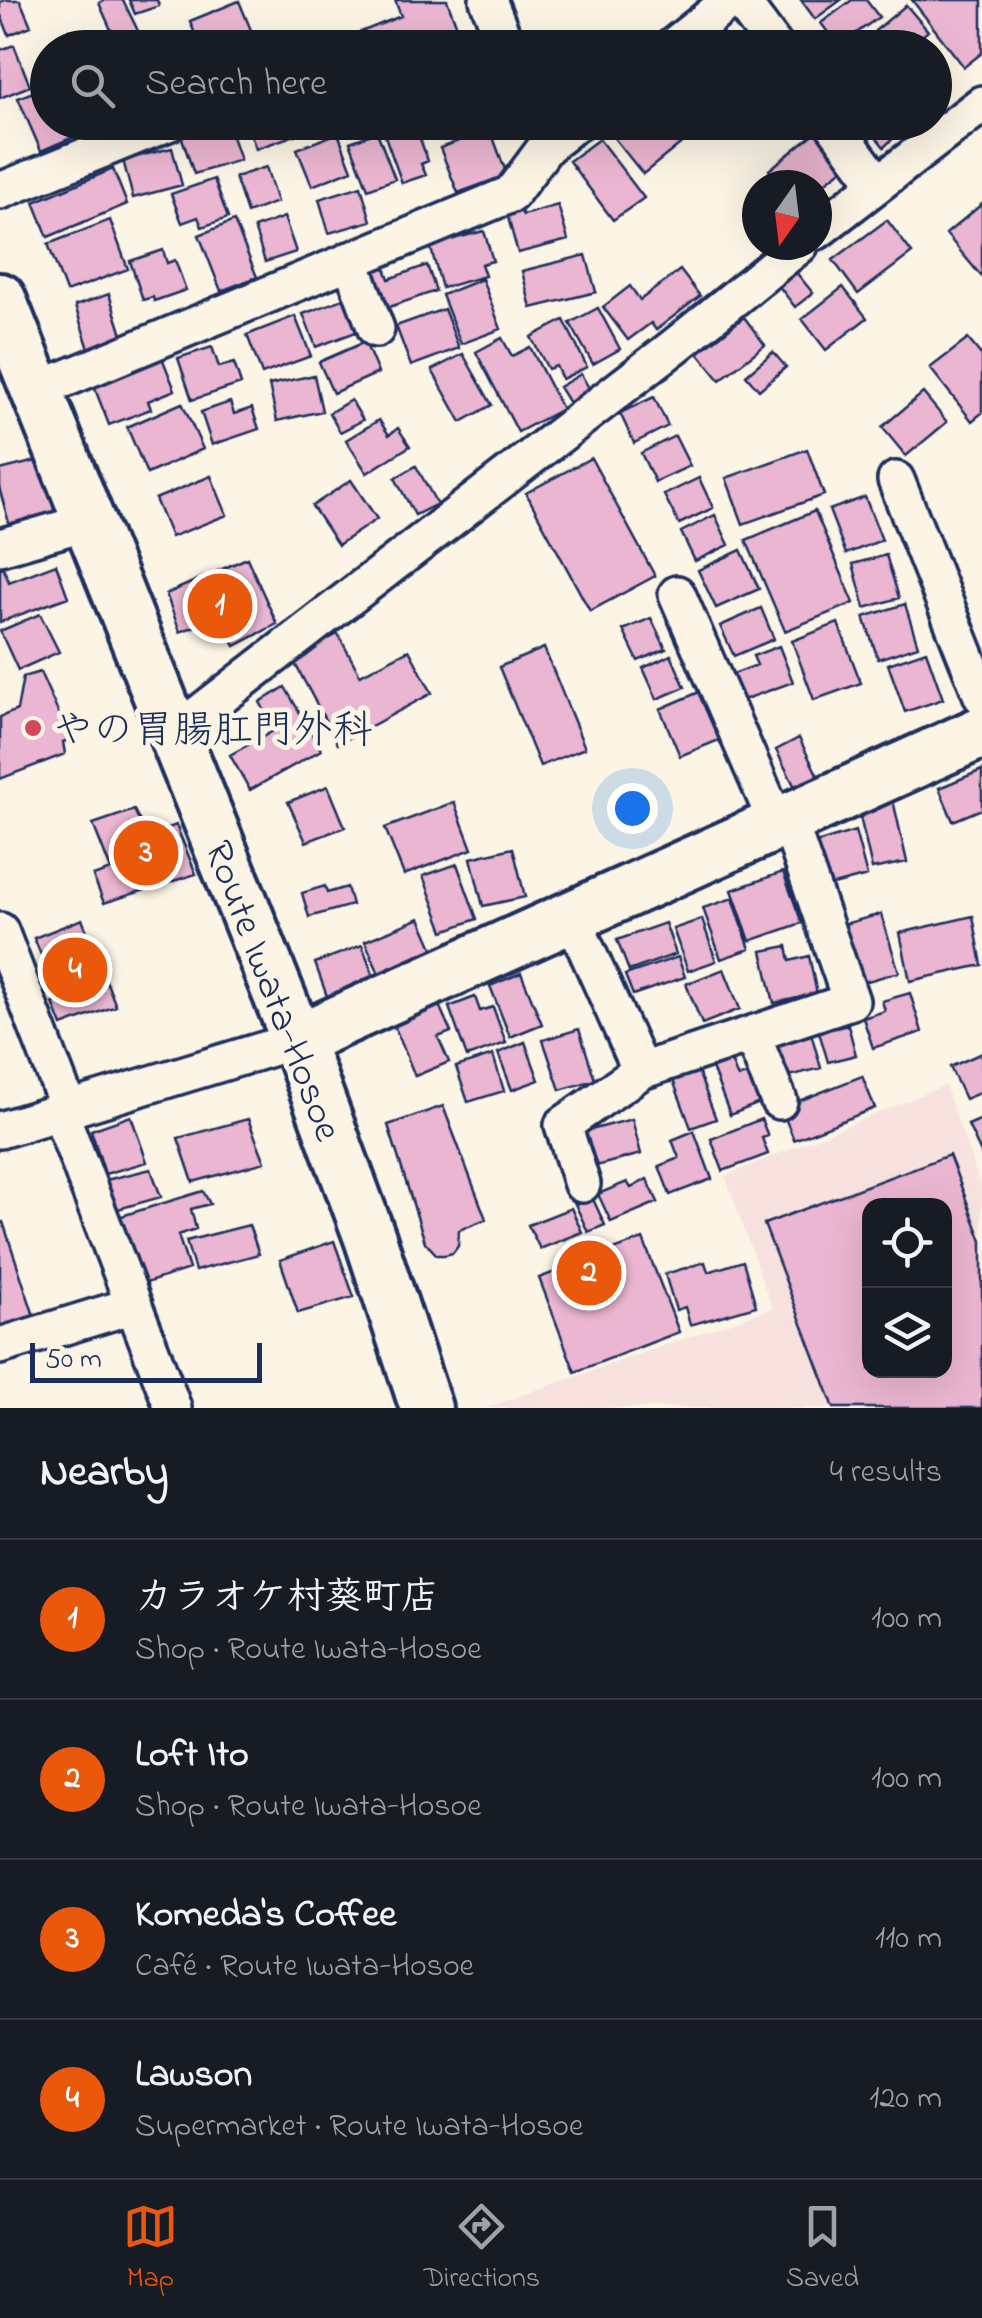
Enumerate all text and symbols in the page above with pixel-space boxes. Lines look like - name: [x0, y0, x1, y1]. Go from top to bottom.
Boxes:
- search box: [30, 30, 952, 140]
- text: Search here: [145, 57, 327, 113]
- icon: search: [65, 58, 120, 113]
- north arrow: [742, 170, 832, 260]
- pin: 1: [188, 568, 252, 644]
- place label: やの胃腸肛門外科: [53, 703, 373, 762]
- marker: やの胃腸肛門外科: [22, 717, 44, 739]
- your location: [607, 783, 658, 834]
- pin: 3: [114, 816, 178, 890]
- street label: Route Iwata-Hosoe: [186, 833, 355, 1150]
- pin: 4: [42, 932, 108, 1008]
- map controls: [862, 1198, 952, 1378]
- button: locate: [862, 1198, 952, 1288]
- pin: 2: [556, 1236, 622, 1310]
- button: layers: [862, 1288, 952, 1378]
- scale bar: [30, 1338, 262, 1382]
- text: 50 m: [45, 1340, 102, 1381]
- text: Nearby: [40, 1443, 168, 1504]
- text: 4 results: [830, 1450, 942, 1497]
- text: カラオケ村葵町店: [135, 1571, 439, 1627]
- text: 1: [67, 1596, 78, 1643]
- text: 100 m: [871, 1596, 942, 1643]
- text: Shop · Route Iwata-Hosoe: [135, 1627, 482, 1674]
- text: Loft Ito: [135, 1728, 249, 1784]
- text: 2: [65, 1756, 80, 1803]
- text: 100 m: [871, 1756, 942, 1803]
- text: Shop · Route Iwata-Hosoe: [135, 1784, 482, 1831]
- text: Komeda's Coffee: [135, 1888, 396, 1944]
- text: 3: [66, 1916, 79, 1963]
- text: 110 m: [875, 1916, 942, 1963]
- text: Café · Route Iwata-Hosoe: [135, 1944, 474, 1991]
- text: Lawson: [135, 2048, 252, 2104]
- text: 4: [66, 2076, 79, 2123]
- text: 120 m: [869, 2076, 942, 2123]
- text: Supermarket · Route Iwata-Hosoe: [135, 2104, 583, 2151]
- tab: Map: [123, 2199, 178, 2300]
- tab: Directions: [424, 2199, 540, 2300]
- tab: Saved: [786, 2199, 859, 2300]

